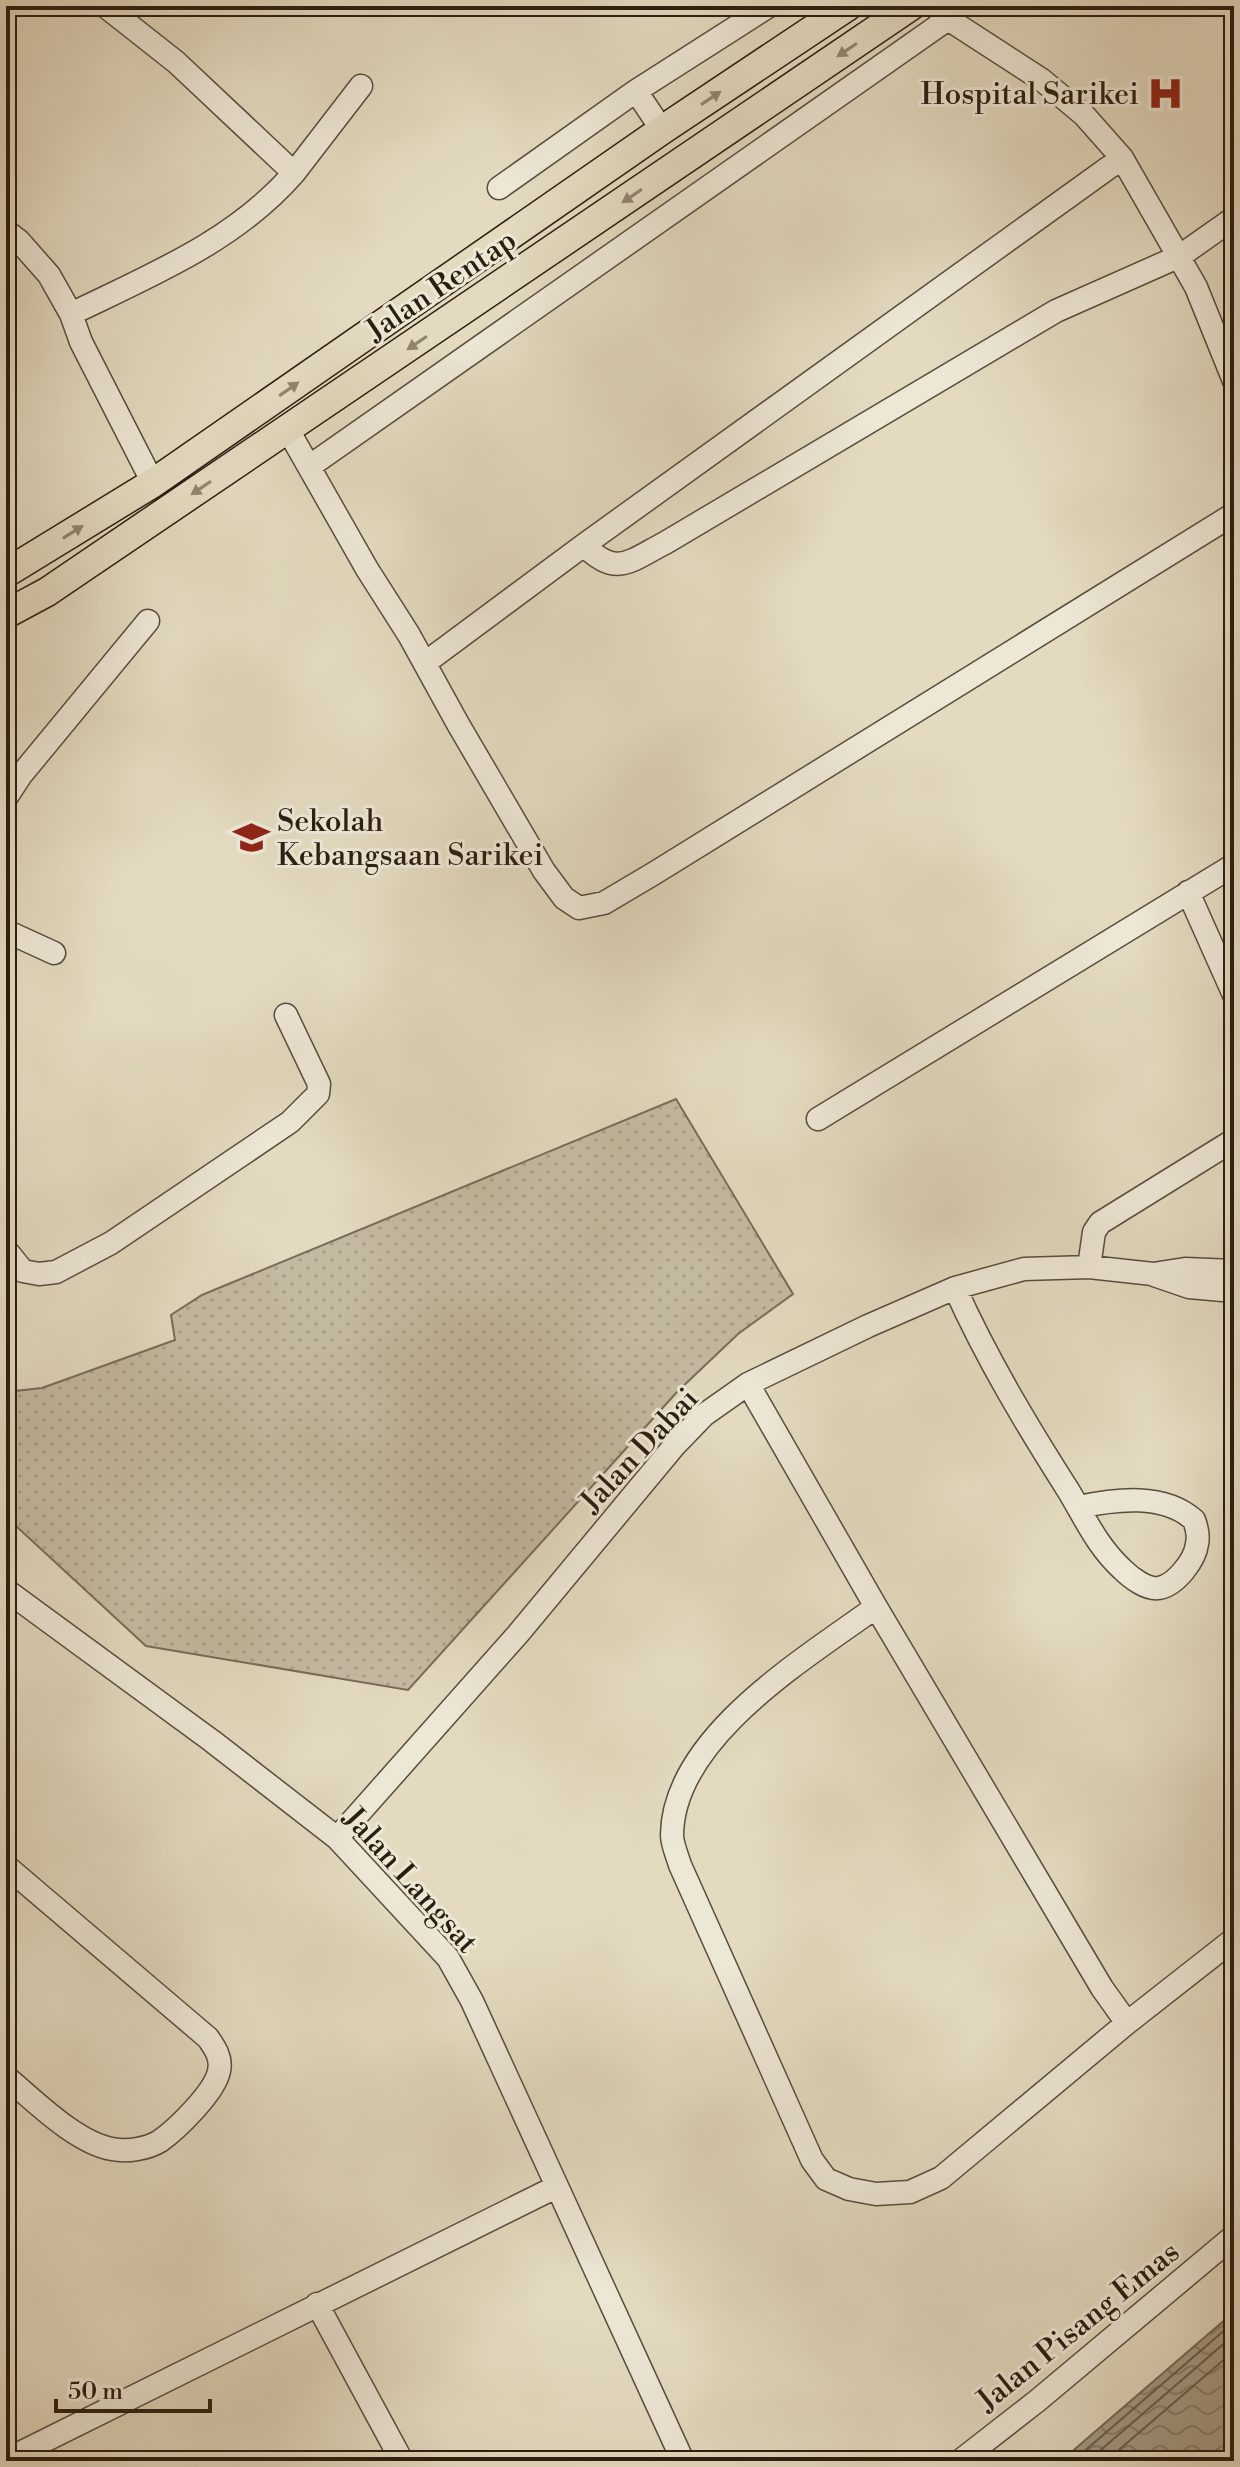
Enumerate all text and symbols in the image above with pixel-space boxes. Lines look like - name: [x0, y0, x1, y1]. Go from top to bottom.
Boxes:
- one-way arrow: [836, 42, 857, 57]
- hospital icon: Hospital Sarikei: [1146, 75, 1184, 113]
- place label: Hospital Sarikei: [920, 76, 1139, 114]
- one-way arrow: [700, 91, 721, 106]
- one-way arrow: [621, 189, 642, 204]
- street label: Jalan Rentap: [358, 222, 524, 351]
- one-way arrow: [406, 335, 427, 350]
- one-way arrow: [279, 382, 300, 397]
- one-way arrow: [191, 480, 212, 495]
- one-way arrow: [62, 526, 84, 540]
- place label: Sekolah Kebangsaan Sarikei: [277, 803, 544, 875]
- school or university icon: Sekolah Kebangsaan Sarikei: [232, 819, 270, 857]
- street label: Jalan Dabai: [572, 1380, 707, 1522]
- street label: Jalan Langsat: [334, 1799, 486, 1962]
- street label: Jalan Pisang Emas: [969, 2233, 1188, 2421]
- scale bar: [56, 2363, 210, 2413]
- text: 50 m: [68, 2377, 123, 2407]

